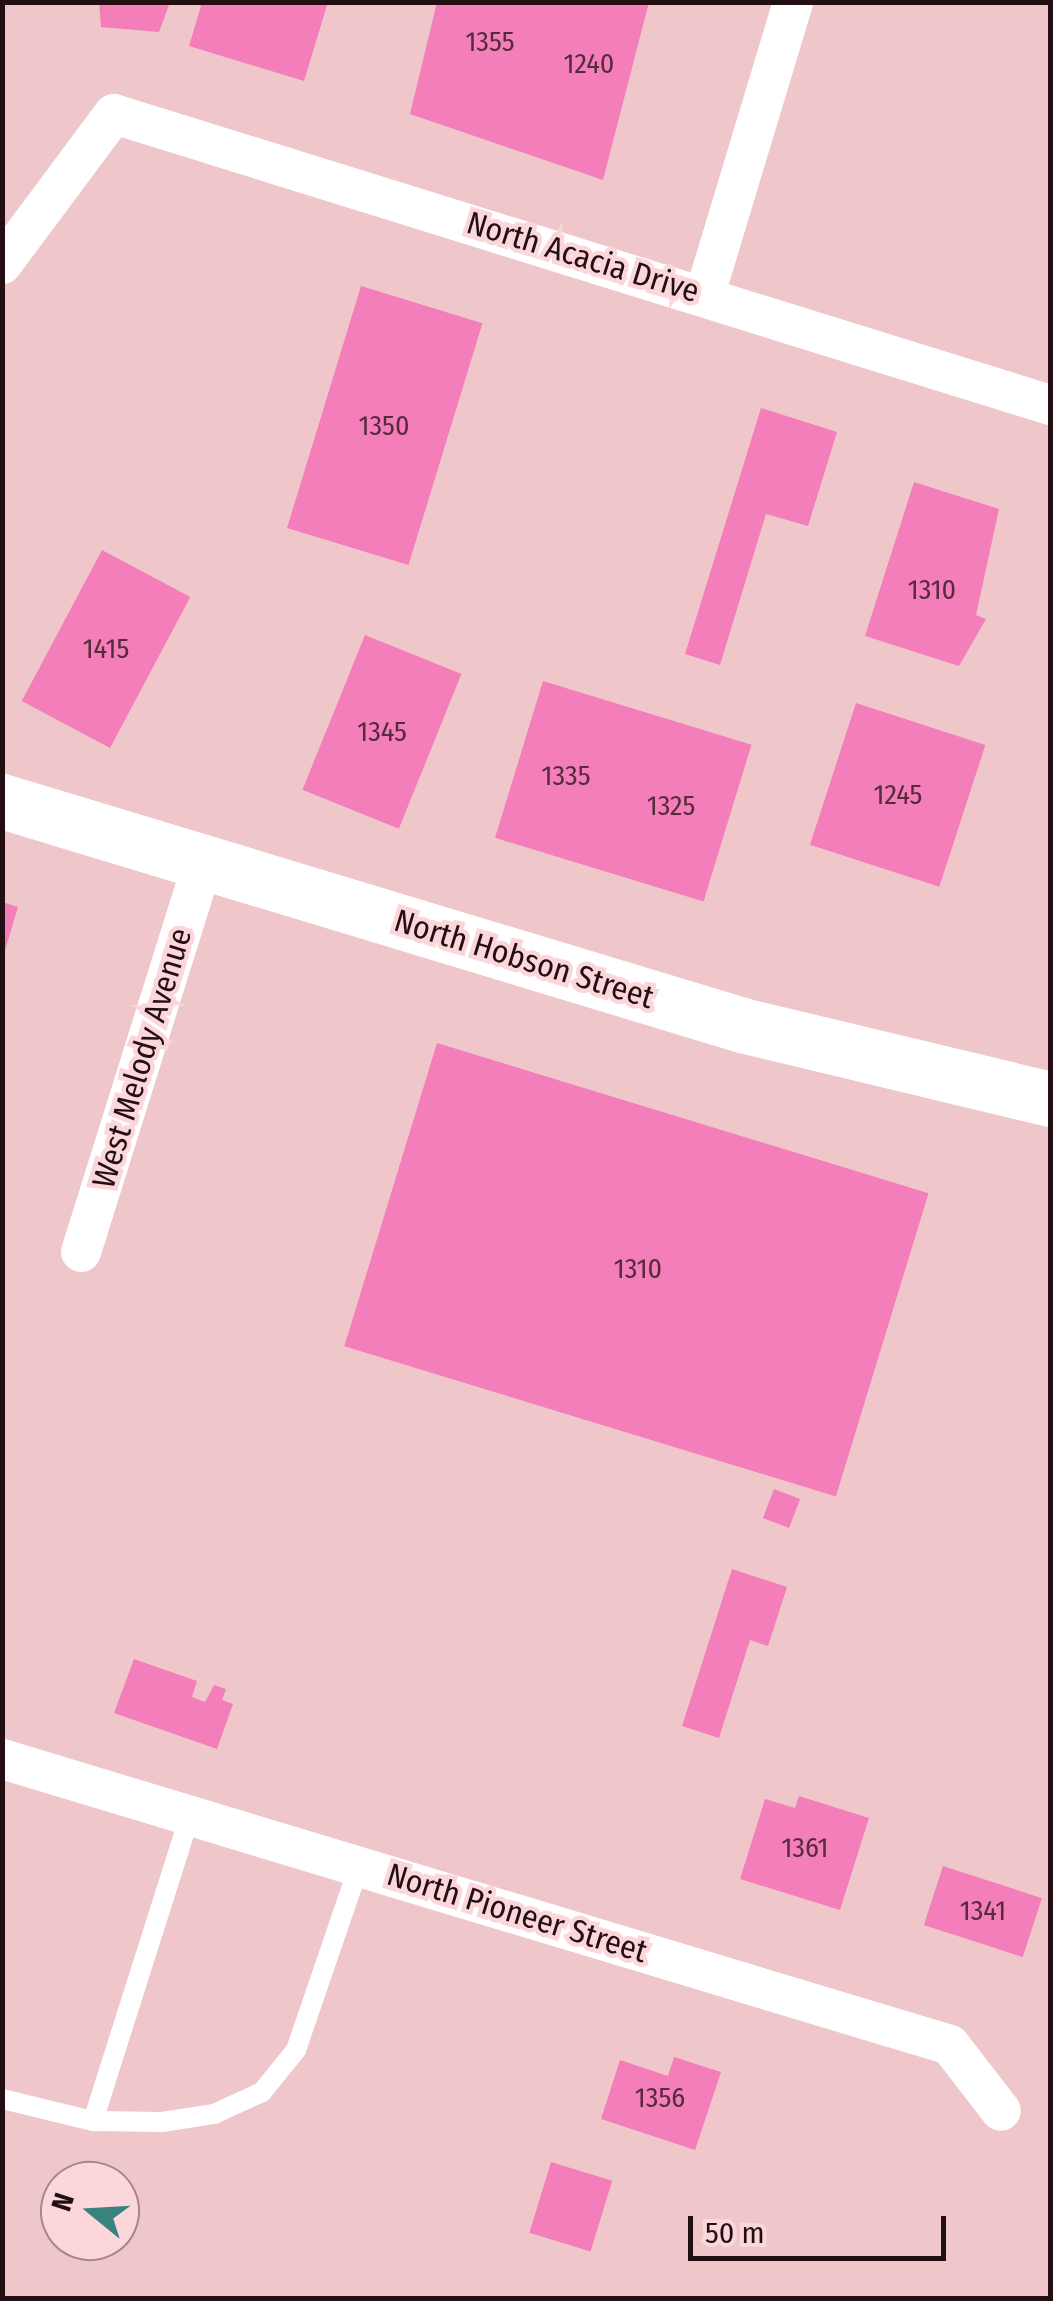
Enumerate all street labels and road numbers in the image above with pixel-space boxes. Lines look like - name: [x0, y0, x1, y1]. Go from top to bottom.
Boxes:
- street label: North Acacia Drive: [462, 203, 704, 311]
- street label: North Hobson Street: [390, 901, 658, 1017]
- street label: West Melody Avenue: [84, 923, 200, 1193]
- street label: North Pioneer Street: [382, 1855, 652, 1971]

